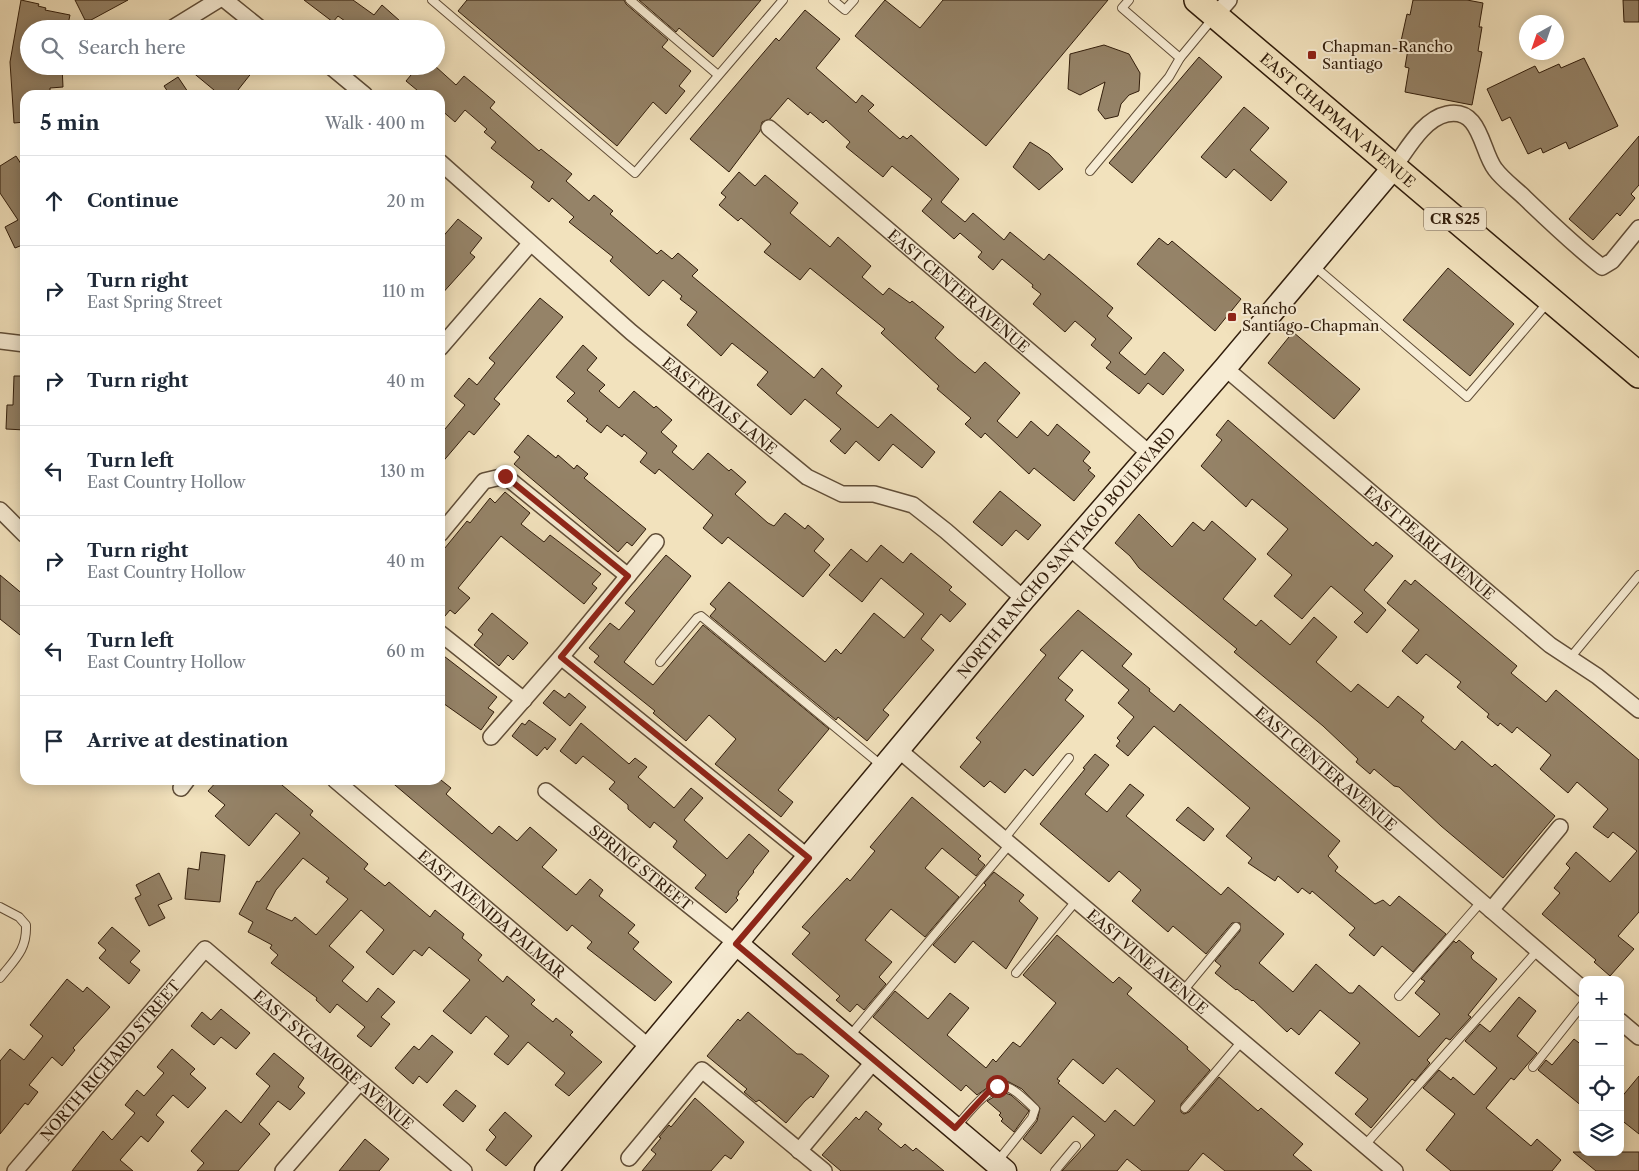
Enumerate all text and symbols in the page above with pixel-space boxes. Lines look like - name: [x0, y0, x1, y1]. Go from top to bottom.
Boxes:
- north arrow: [1519, 15, 1564, 60]
- search box: [20, 20, 445, 75]
- icon: search: [38, 34, 66, 62]
- text: Search here: [78, 36, 186, 59]
- place label: Chapman-Rancho Santiago: [1322, 37, 1453, 73]
- street label: EAST CHAPMAN AVENUE: [1256, 48, 1420, 191]
- marker: Chapman-Rancho Santiago: [1306, 49, 1318, 61]
- text: 5 min: [40, 110, 100, 135]
- text: Walk · 400 m: [325, 113, 425, 133]
- icon: ahead: [40, 187, 68, 215]
- text: Continue: [87, 189, 179, 212]
- text: 20 m: [386, 191, 425, 211]
- road number: CR S25: [1424, 208, 1486, 230]
- street label: EAST CENTER AVENUE: [884, 225, 1034, 356]
- text: Turn right: [87, 269, 188, 292]
- icon: right: [40, 277, 68, 305]
- text: 110 m: [382, 281, 425, 301]
- text: East Spring Street: [87, 292, 222, 312]
- place label: Rancho Santiago-Chapman: [1242, 299, 1380, 335]
- marker: Rancho Santiago-Chapman: [1226, 311, 1238, 323]
- street label: EAST RYALS LANE: [659, 353, 781, 458]
- icon: right: [40, 367, 68, 395]
- text: Turn right: [87, 369, 188, 392]
- text: 40 m: [386, 371, 425, 391]
- street label: NORTH RANCHO SANTIAGO BOULEVARD: [952, 423, 1179, 682]
- text: Turn left: [87, 449, 174, 472]
- icon: left: [40, 457, 68, 485]
- text: 130 m: [380, 461, 425, 481]
- route end: [494, 465, 517, 488]
- text: East Country Hollow: [87, 472, 246, 492]
- street label: EAST PEARL AVENUE: [1360, 481, 1499, 604]
- text: Turn right: [87, 539, 188, 562]
- icon: right: [40, 547, 68, 575]
- text: 40 m: [386, 551, 425, 571]
- text: East Country Hollow: [87, 562, 246, 582]
- text: Turn left: [87, 629, 174, 652]
- icon: left: [40, 637, 68, 665]
- text: 60 m: [386, 641, 425, 661]
- text: East Country Hollow: [87, 652, 246, 672]
- street label: EAST CENTER AVENUE: [1252, 702, 1401, 834]
- icon: arrive: [40, 727, 68, 755]
- text: Arrive at destination: [87, 729, 288, 752]
- street label: SPRING STREET: [586, 820, 697, 915]
- street label: EAST AVENIDA PALMAR: [414, 846, 570, 982]
- street label: EAST VINE AVENUE: [1083, 905, 1212, 1018]
- street label: NORTH RICHARD STREET: [36, 975, 185, 1144]
- map controls: [1579, 976, 1624, 1156]
- button: +: [1579, 976, 1624, 1021]
- street label: EAST SYCAMORE AVENUE: [250, 986, 418, 1133]
- button: −: [1579, 1021, 1624, 1066]
- button: locate: [1579, 1066, 1624, 1111]
- route start: [986, 1075, 1009, 1098]
- button: layers: [1579, 1111, 1624, 1156]

